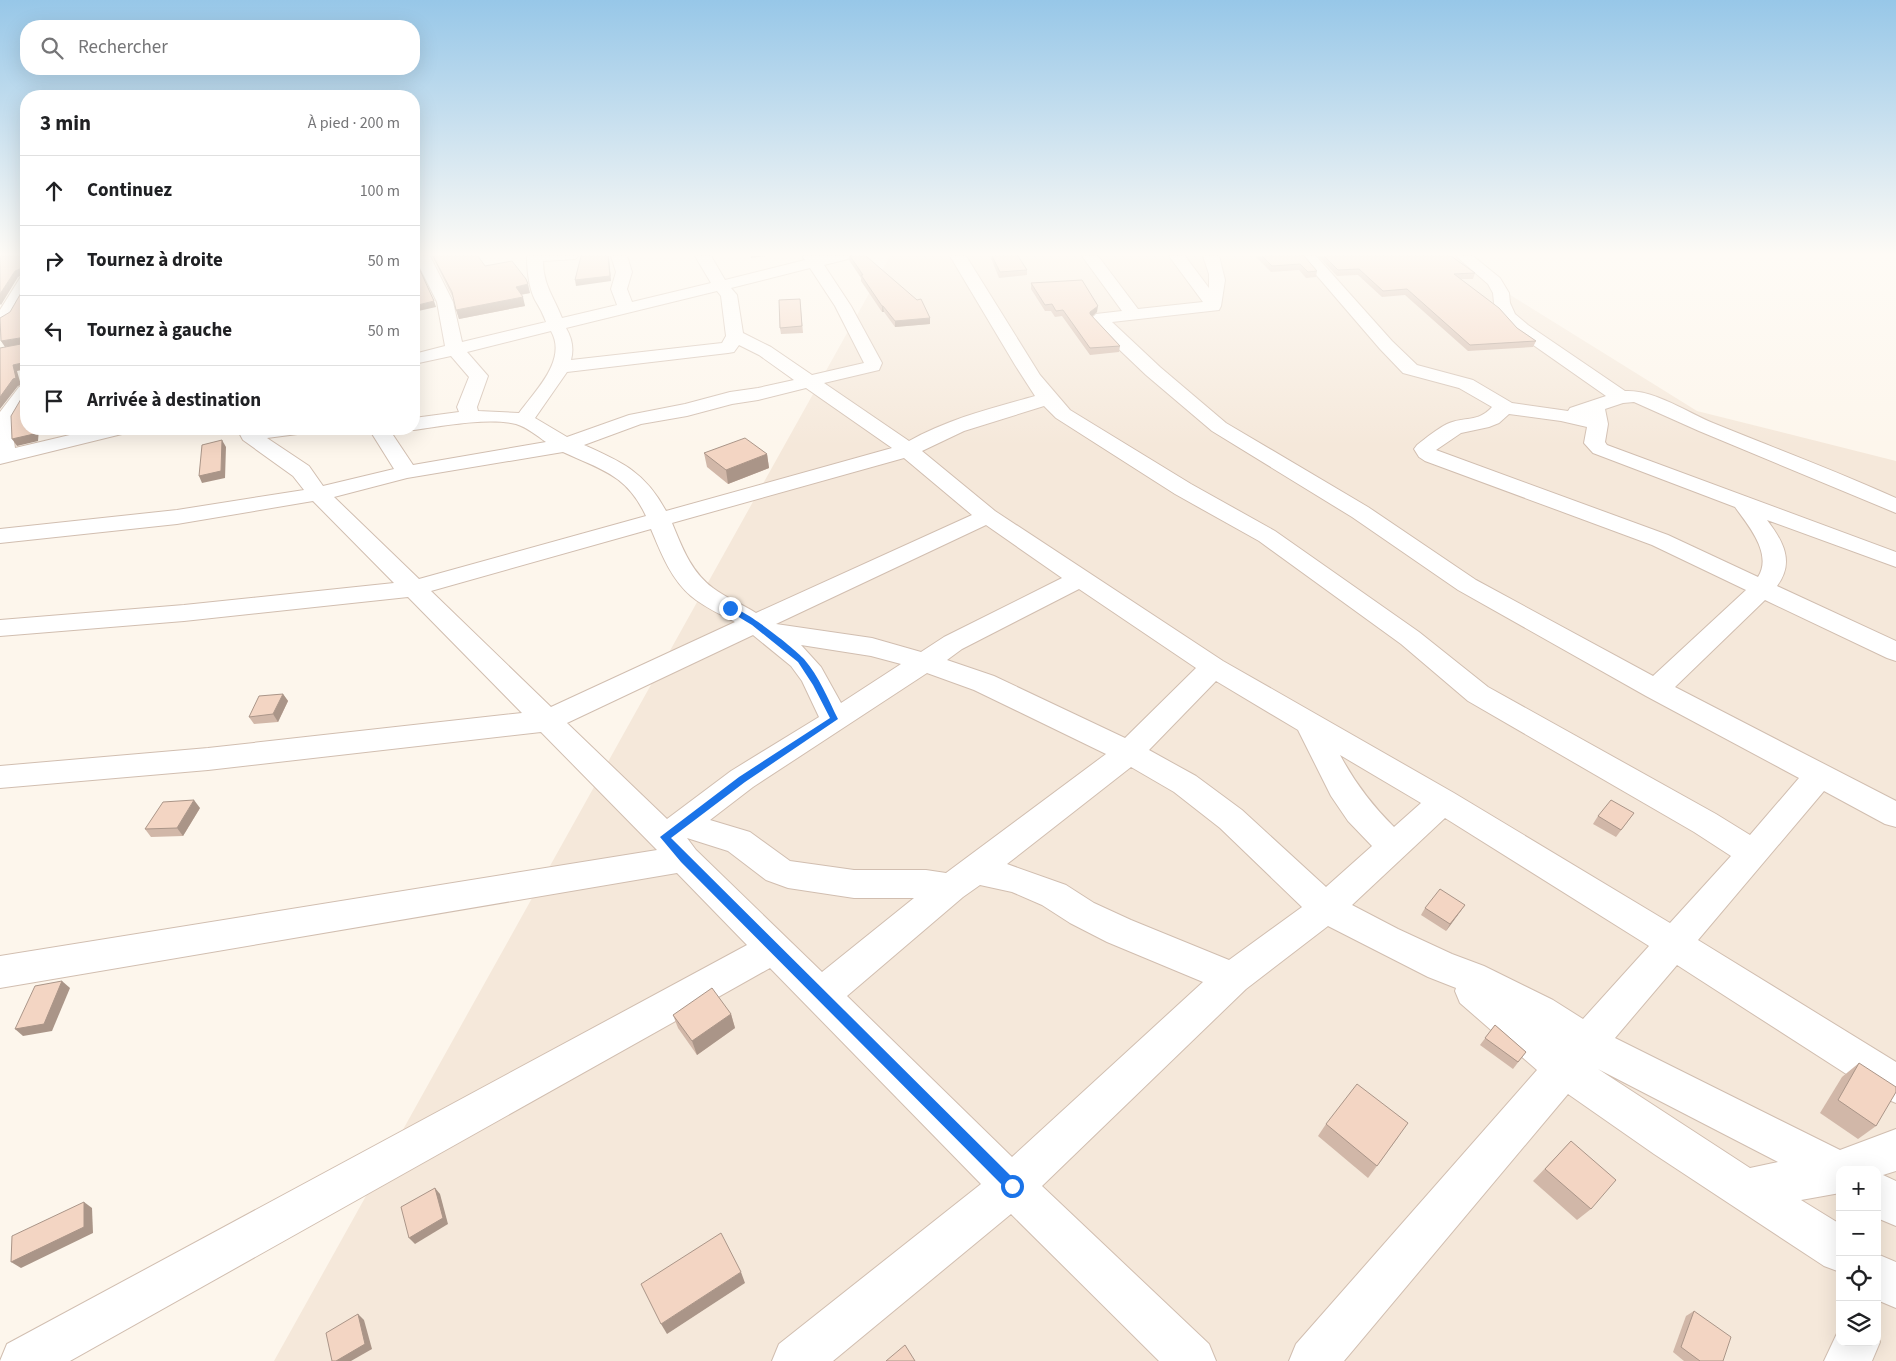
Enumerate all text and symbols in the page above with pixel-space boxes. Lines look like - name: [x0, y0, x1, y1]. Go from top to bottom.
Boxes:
- search box: [20, 20, 420, 75]
- icon: search: [38, 34, 66, 62]
- text: Rechercher: [78, 34, 168, 61]
- text: 3 min: [40, 108, 91, 138]
- text: À pied · 200 m: [308, 112, 400, 134]
- icon: ahead: [40, 177, 68, 205]
- text: Continuez: [87, 177, 172, 204]
- text: 100 m: [360, 180, 400, 202]
- icon: right: [40, 247, 68, 275]
- text: Tournez à droite: [87, 247, 223, 274]
- text: 50 m: [368, 250, 400, 272]
- icon: left: [40, 317, 68, 345]
- text: Tournez à gauche: [87, 317, 232, 344]
- text: 50 m: [368, 320, 400, 342]
- icon: arrive: [40, 387, 68, 415]
- text: Arrivée à destination: [87, 387, 261, 414]
- route end: [719, 597, 742, 620]
- map controls: [1836, 1166, 1881, 1346]
- button: +: [1836, 1166, 1881, 1211]
- route start: [1001, 1175, 1024, 1198]
- button: −: [1836, 1211, 1881, 1256]
- button: locate: [1836, 1256, 1881, 1301]
- button: layers: [1836, 1301, 1881, 1346]

